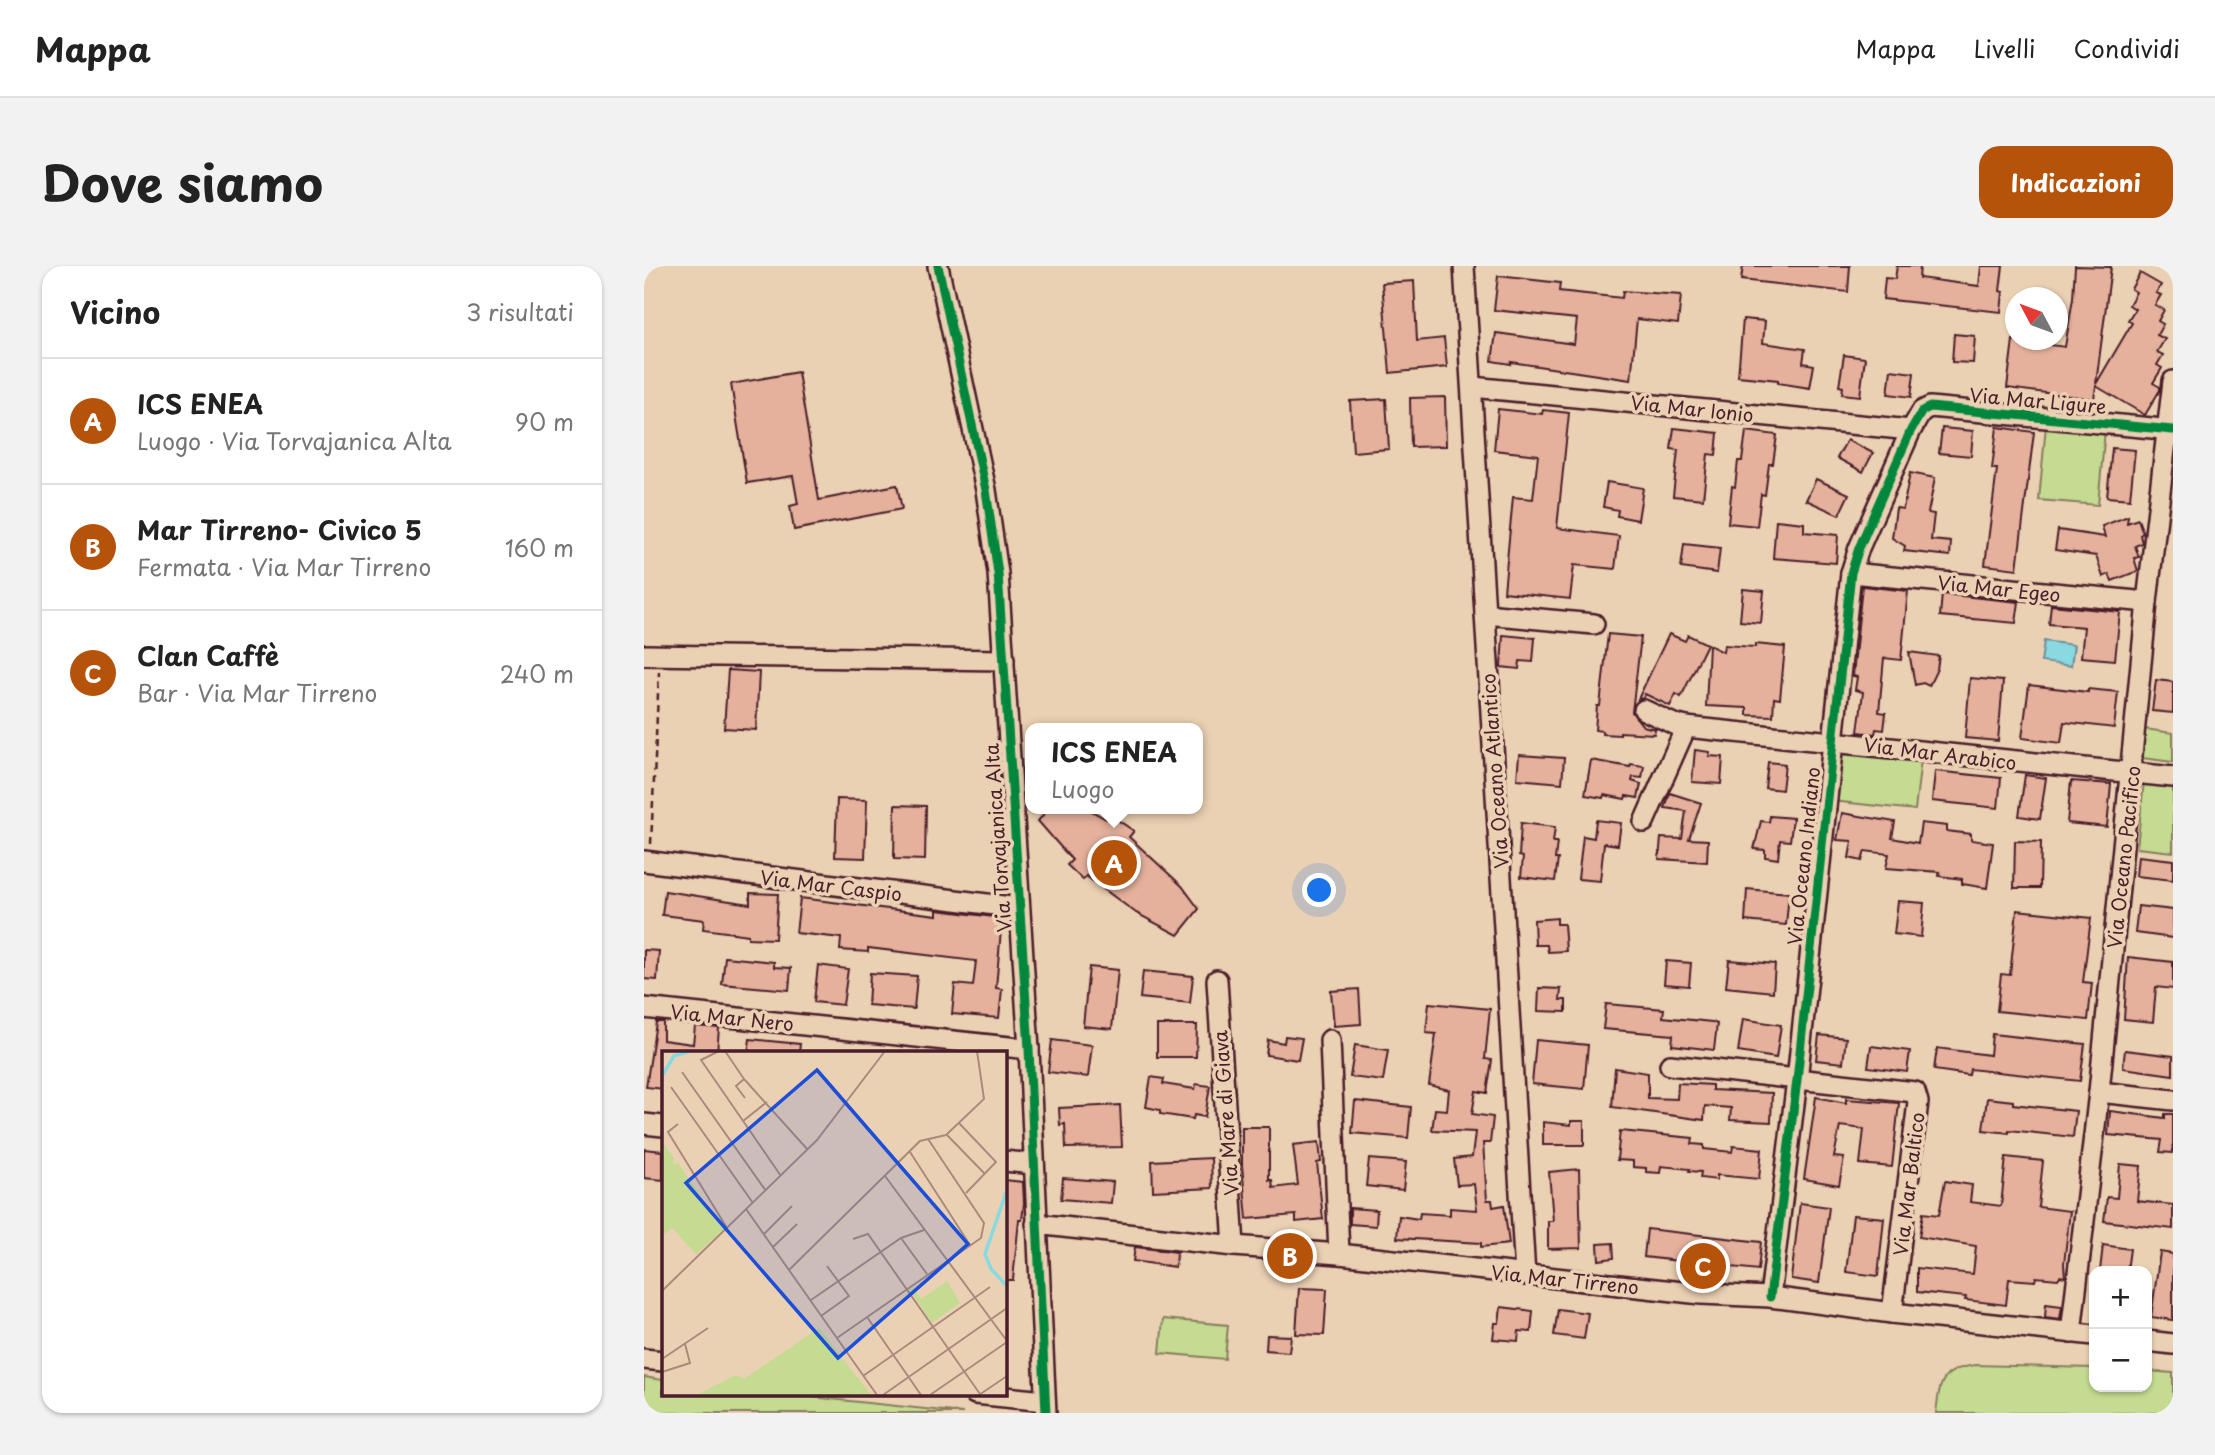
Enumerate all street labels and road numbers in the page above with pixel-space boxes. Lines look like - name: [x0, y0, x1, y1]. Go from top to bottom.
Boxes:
- street label: Via Mar Ligure: [1968, 380, 2108, 420]
- street label: Via Mar Ionio: [1629, 388, 1755, 428]
- street label: Via Mar Egeo: [1936, 568, 2062, 608]
- street label: Via Oceano Atlantico: [1473, 672, 1515, 870]
- street label: Via Mar Arabico: [1862, 730, 2018, 776]
- street label: Via Torvajanica Alta: [976, 742, 1018, 933]
- street label: Via Oceano Pacifico: [2099, 764, 2147, 950]
- street label: Via Oceano Indiano: [1780, 765, 1826, 947]
- street label: Via Mar Caspio: [758, 862, 904, 908]
- street label: Via Mar Nero: [669, 997, 795, 1037]
- street label: Via Mare di Giava: [1205, 1029, 1245, 1197]
- street label: Via Mar Baltico: [1885, 1111, 1931, 1257]
- street label: Via Mar Tirreno: [1490, 1257, 1640, 1301]

